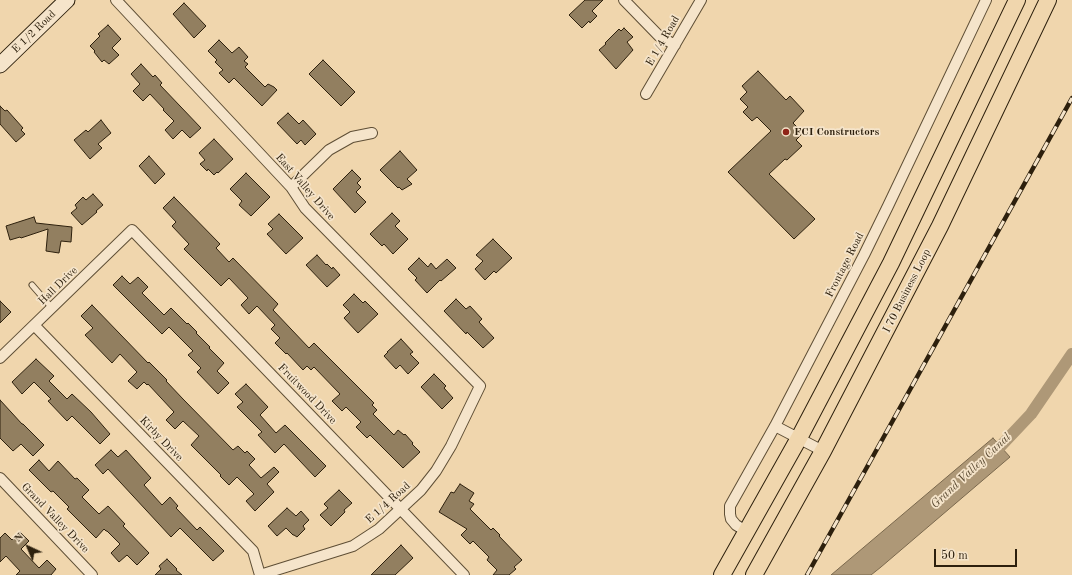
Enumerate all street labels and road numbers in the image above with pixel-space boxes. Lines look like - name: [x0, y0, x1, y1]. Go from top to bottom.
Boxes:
- street label: E 1/2 Road: [9, 8, 59, 56]
- street label: E 1/4 Road: [643, 13, 683, 69]
- street label: East Valley Drive: [272, 151, 338, 223]
- street label: Frontage Road: [823, 230, 867, 300]
- street label: I 70 Business Loop: [880, 247, 934, 335]
- street label: Hall Drive: [36, 264, 80, 308]
- street label: Fruitwood Drive: [275, 361, 339, 427]
- street label: Kirby Drive: [137, 414, 185, 464]
- street label: E 1/4 Road: [363, 479, 413, 527]
- street label: Grand Valley Drive: [18, 480, 92, 556]

